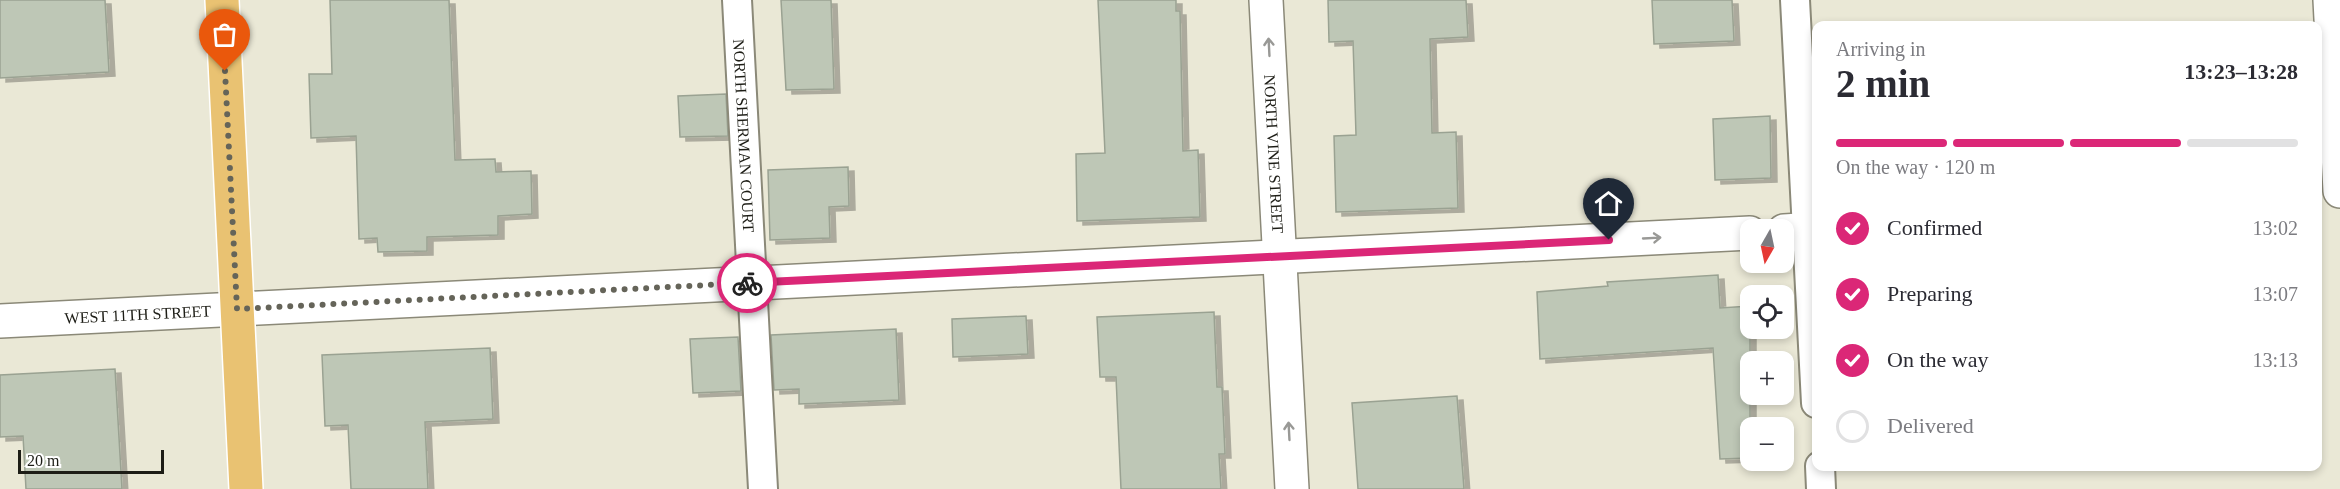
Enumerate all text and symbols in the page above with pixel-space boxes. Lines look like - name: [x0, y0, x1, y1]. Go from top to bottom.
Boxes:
- pin: [199, 9, 250, 71]
- icon: bag: [208, 18, 241, 51]
- one-way arrow: [1263, 38, 1274, 58]
- text: Arriving in: [1836, 38, 1925, 60]
- street label: NORTH SHERMAN COURT: [730, 39, 757, 233]
- text: 13:23–13:28: [2184, 59, 2298, 84]
- text: 2 min: [1836, 62, 1930, 105]
- street label: NORTH VINE STREET: [1261, 74, 1286, 234]
- text: On the way · 120 m: [1836, 156, 1995, 178]
- pin: [1583, 178, 1634, 240]
- icon: home: [1592, 187, 1625, 220]
- icon: check: [1836, 212, 1869, 245]
- text: Confirmed: [1887, 215, 1982, 240]
- text: 13:02: [2252, 217, 2298, 239]
- north arrow: [1740, 219, 1794, 273]
- map controls: [1740, 219, 1794, 471]
- one-way arrow: [1642, 232, 1662, 243]
- courier: [717, 253, 777, 313]
- icon: bike: [731, 267, 764, 300]
- icon: check: [1836, 278, 1869, 311]
- text: Preparing: [1887, 281, 1973, 306]
- text: 13:07: [2252, 283, 2298, 305]
- button: locate: [1740, 285, 1794, 339]
- street label: WEST 11TH STREET: [64, 302, 212, 327]
- icon: check: [1836, 344, 1869, 377]
- text: On the way: [1887, 347, 1988, 372]
- text: 13:13: [2252, 349, 2298, 371]
- button: +: [1740, 351, 1794, 405]
- text: Delivered: [1887, 413, 1974, 438]
- button: −: [1740, 417, 1794, 471]
- one-way arrow: [1283, 421, 1294, 441]
- scale bar: [18, 447, 164, 474]
- text: 20 m: [27, 452, 59, 469]

